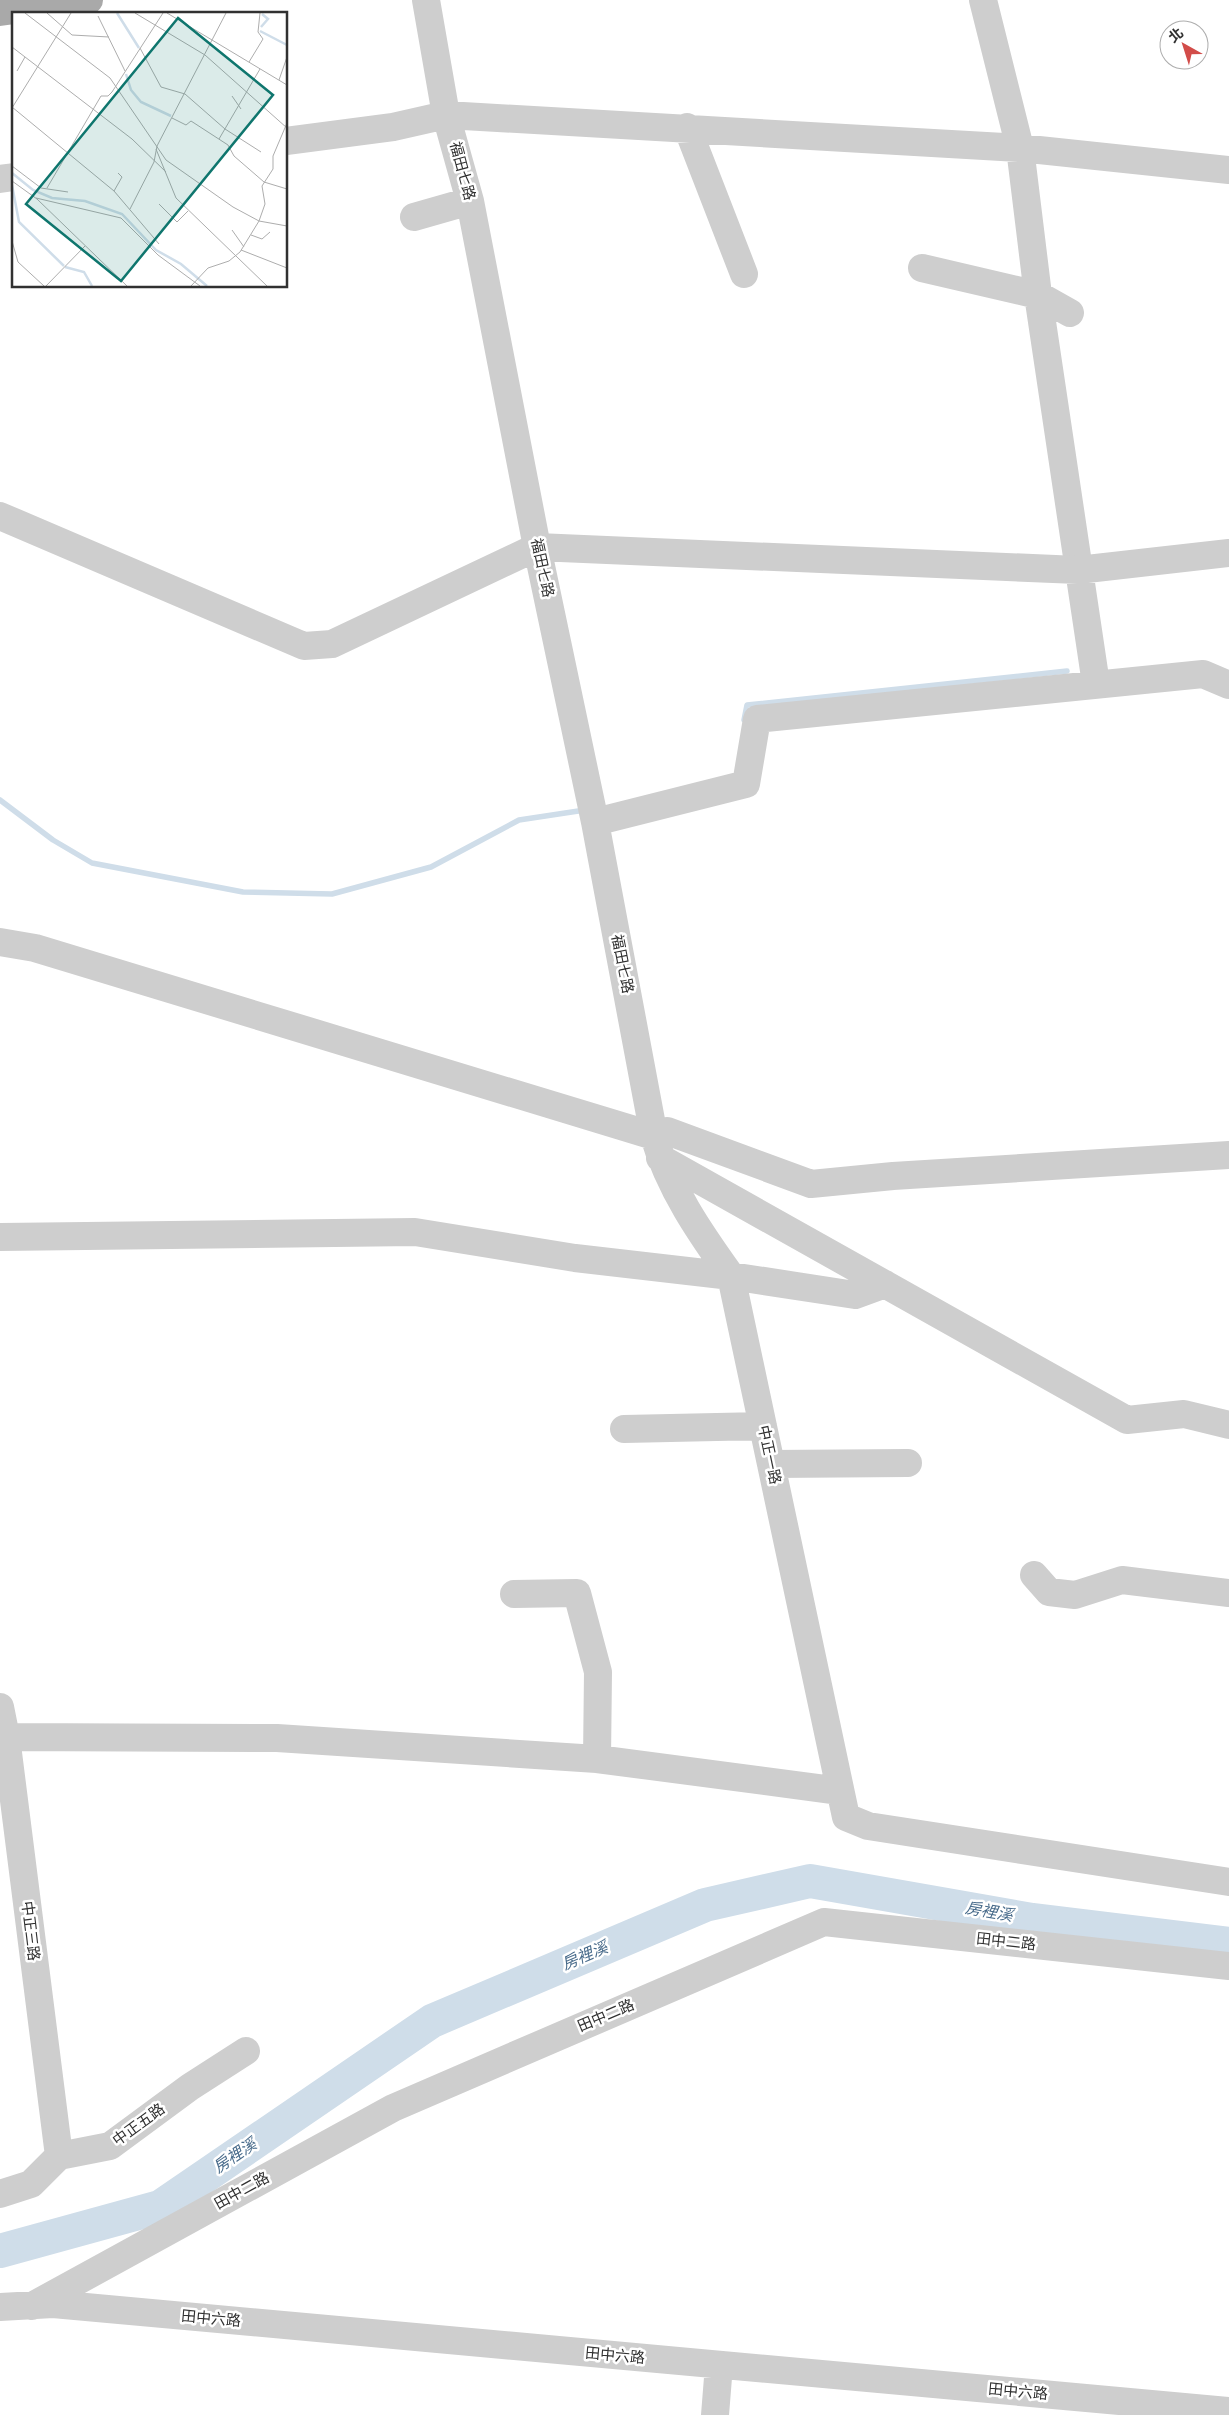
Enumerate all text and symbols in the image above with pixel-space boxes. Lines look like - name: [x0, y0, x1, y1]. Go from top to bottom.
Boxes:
- inset map: [12, 12, 288, 288]
- north arrow: [1159, 20, 1209, 70]
- text: 北: [1165, 23, 1188, 48]
- street label: 福田七路: [444, 139, 480, 203]
- street label: 福田七路: [525, 536, 559, 600]
- street label: 福田七路: [606, 933, 638, 995]
- street label: 中正一路: [752, 1423, 786, 1487]
- water label: 房裡溪: [963, 1897, 1017, 1927]
- street label: 中正三路: [16, 1900, 44, 1962]
- street label: 田中二路: [975, 1928, 1037, 1956]
- water label: 房裡溪: [559, 1936, 613, 1976]
- street label: 田中二路: [574, 1995, 638, 2037]
- street label: 中正五路: [109, 2099, 169, 2151]
- water label: 房裡溪: [209, 2132, 263, 2179]
- street label: 田中二路: [211, 2167, 273, 2215]
- street label: 田中六路: [180, 2306, 242, 2332]
- street label: 田中六路: [584, 2343, 646, 2369]
- street label: 田中六路: [987, 2379, 1049, 2405]

